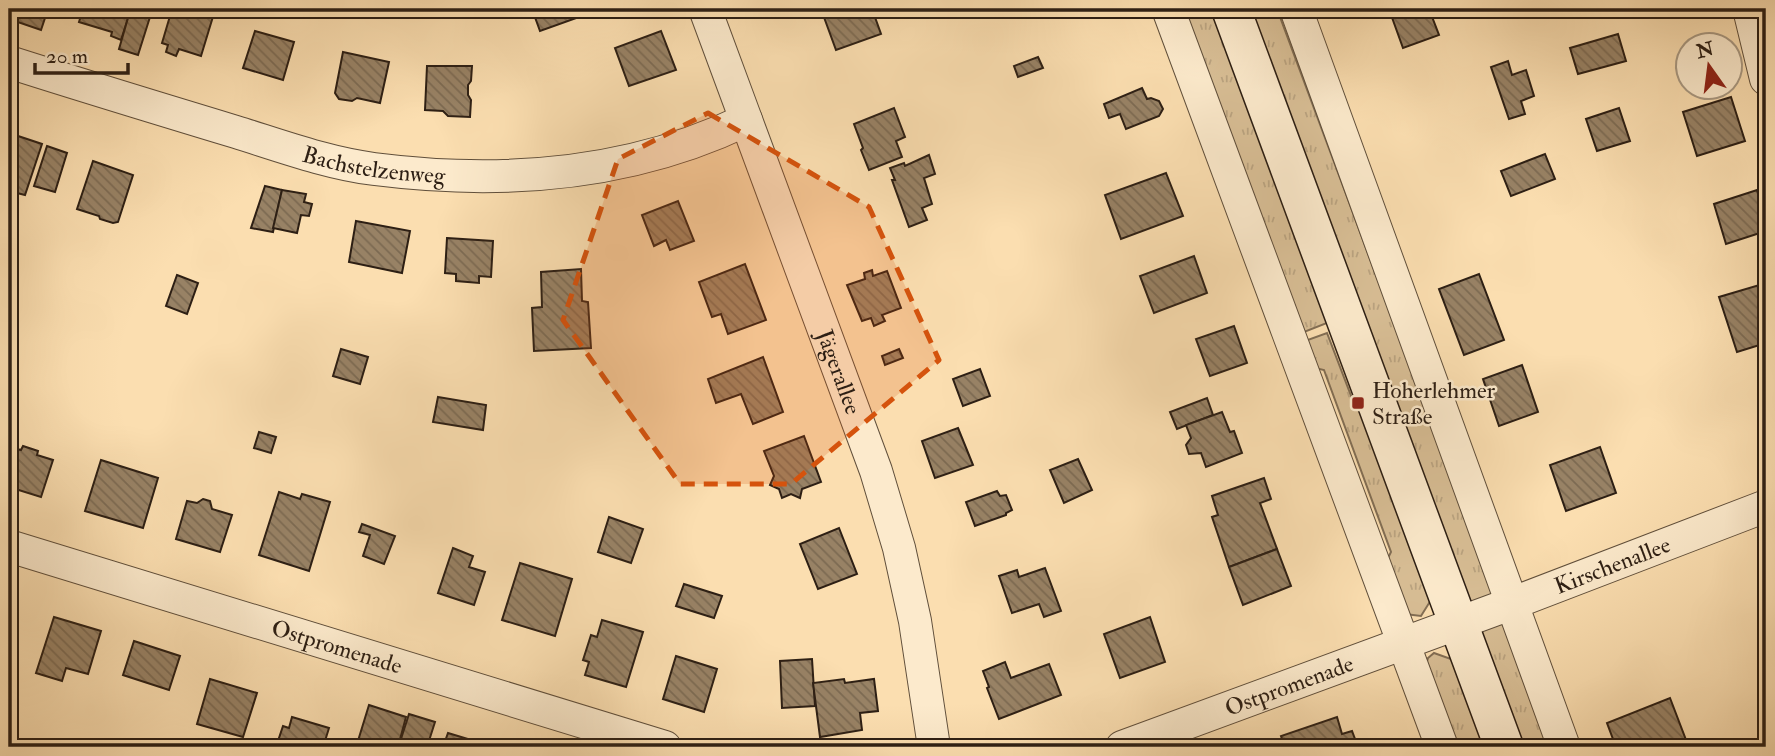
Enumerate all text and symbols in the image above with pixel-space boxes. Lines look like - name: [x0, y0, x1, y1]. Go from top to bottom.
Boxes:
- scale bar: [35, 32, 128, 76]
- north arrow: [1674, 32, 1744, 102]
- text: N: [1693, 37, 1717, 64]
- text: 20 m: [46, 43, 88, 70]
- street label: Bachstelzenweg: [299, 139, 447, 190]
- street label: Jägerallee: [810, 325, 868, 419]
- place label: Hoherlehmer Straße: [1372, 376, 1496, 431]
- marker: Hoherlehmer Straße: [1350, 395, 1366, 411]
- street label: Kirschenallee: [1550, 529, 1675, 600]
- street label: Ostpromenade: [268, 613, 406, 680]
- street label: Ostpromenade: [1221, 648, 1358, 722]

